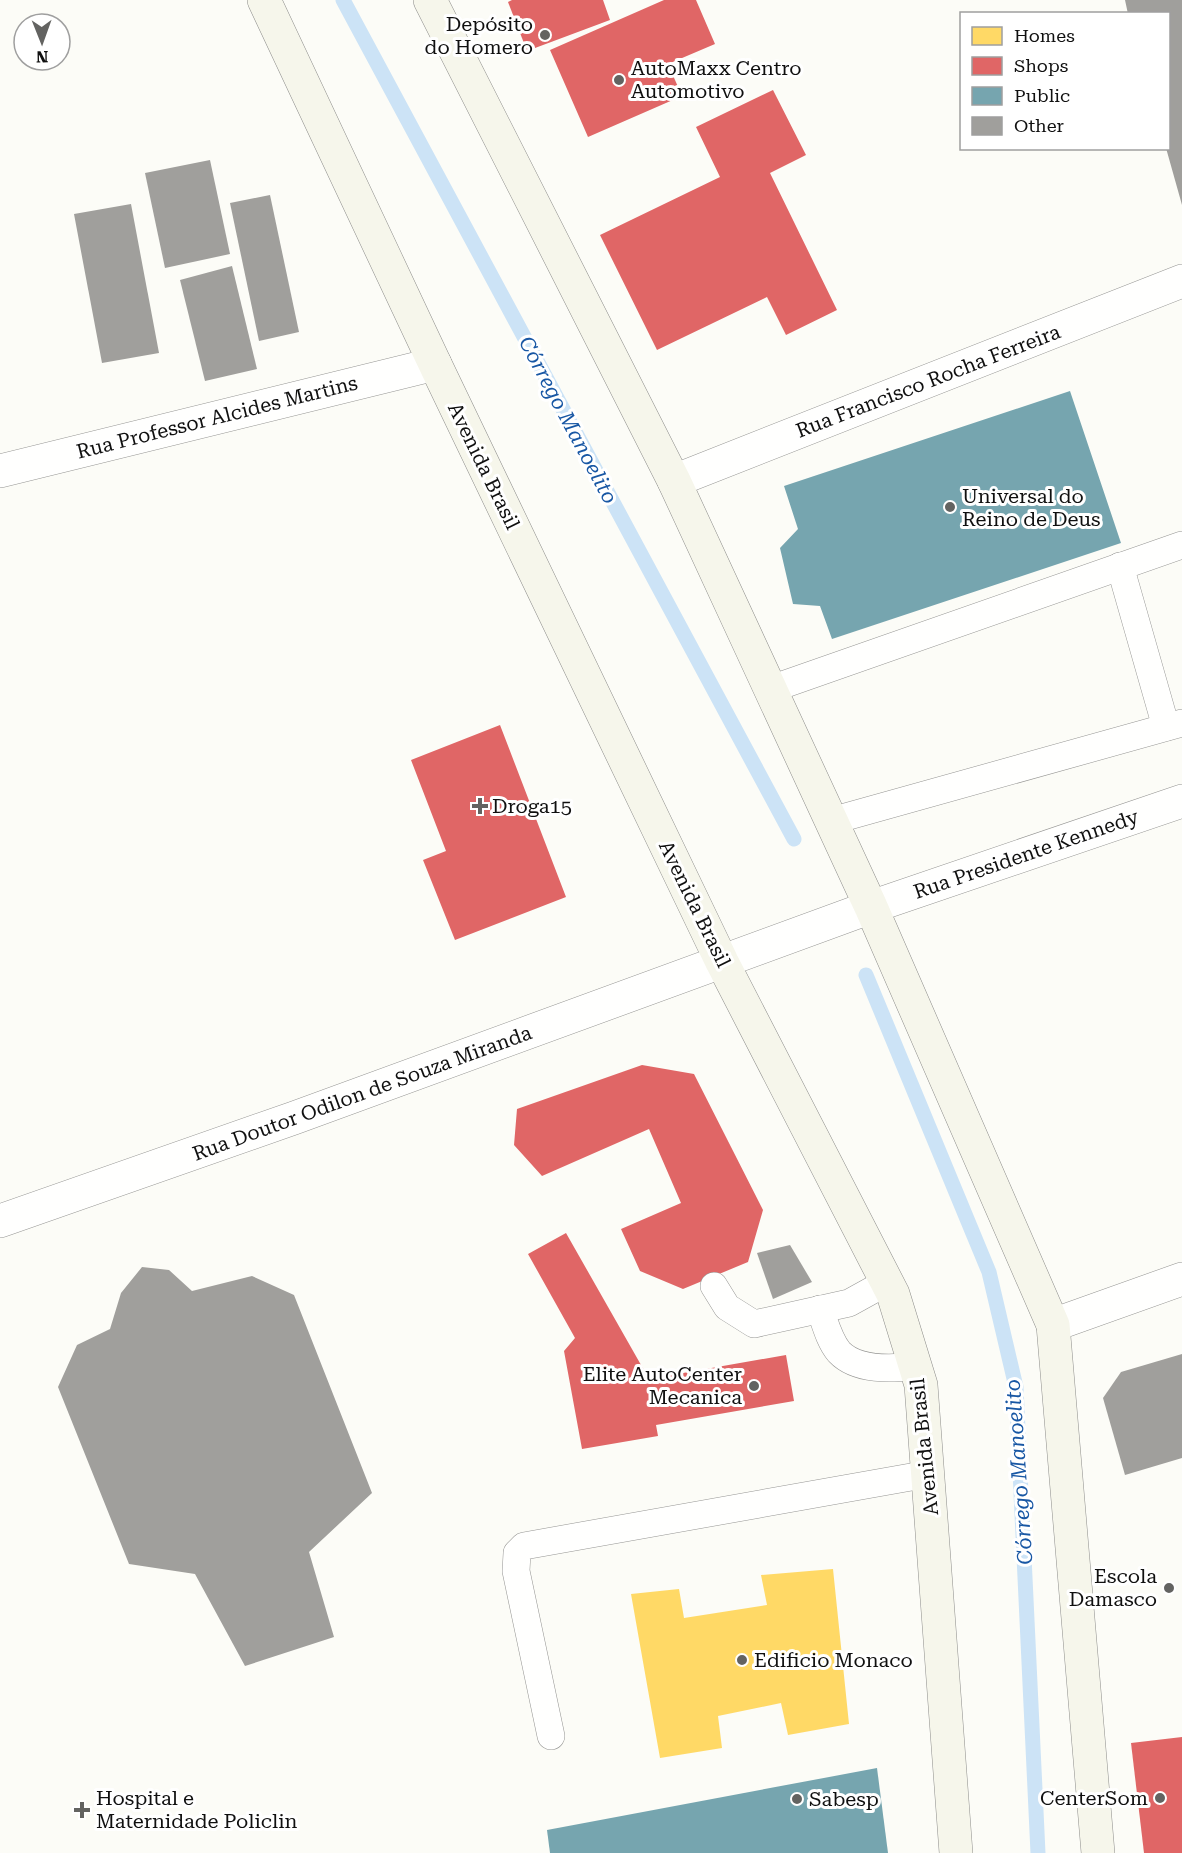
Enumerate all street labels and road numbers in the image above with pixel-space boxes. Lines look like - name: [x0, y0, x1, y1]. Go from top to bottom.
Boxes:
- street label: Rua Francisco Rocha Ferreira: [792, 319, 1064, 443]
- street label: Rua Professor Alcides Martins: [74, 370, 360, 464]
- street label: Avenida Brasil: [443, 399, 525, 533]
- street label: Rua Presidente Kennedy: [910, 804, 1142, 904]
- street label: Avenida Brasil: [654, 837, 736, 971]
- street label: Rua Doutor Odilon de Souza Miranda: [189, 1020, 535, 1166]
- street label: Avenida Brasil: [905, 1377, 943, 1517]

